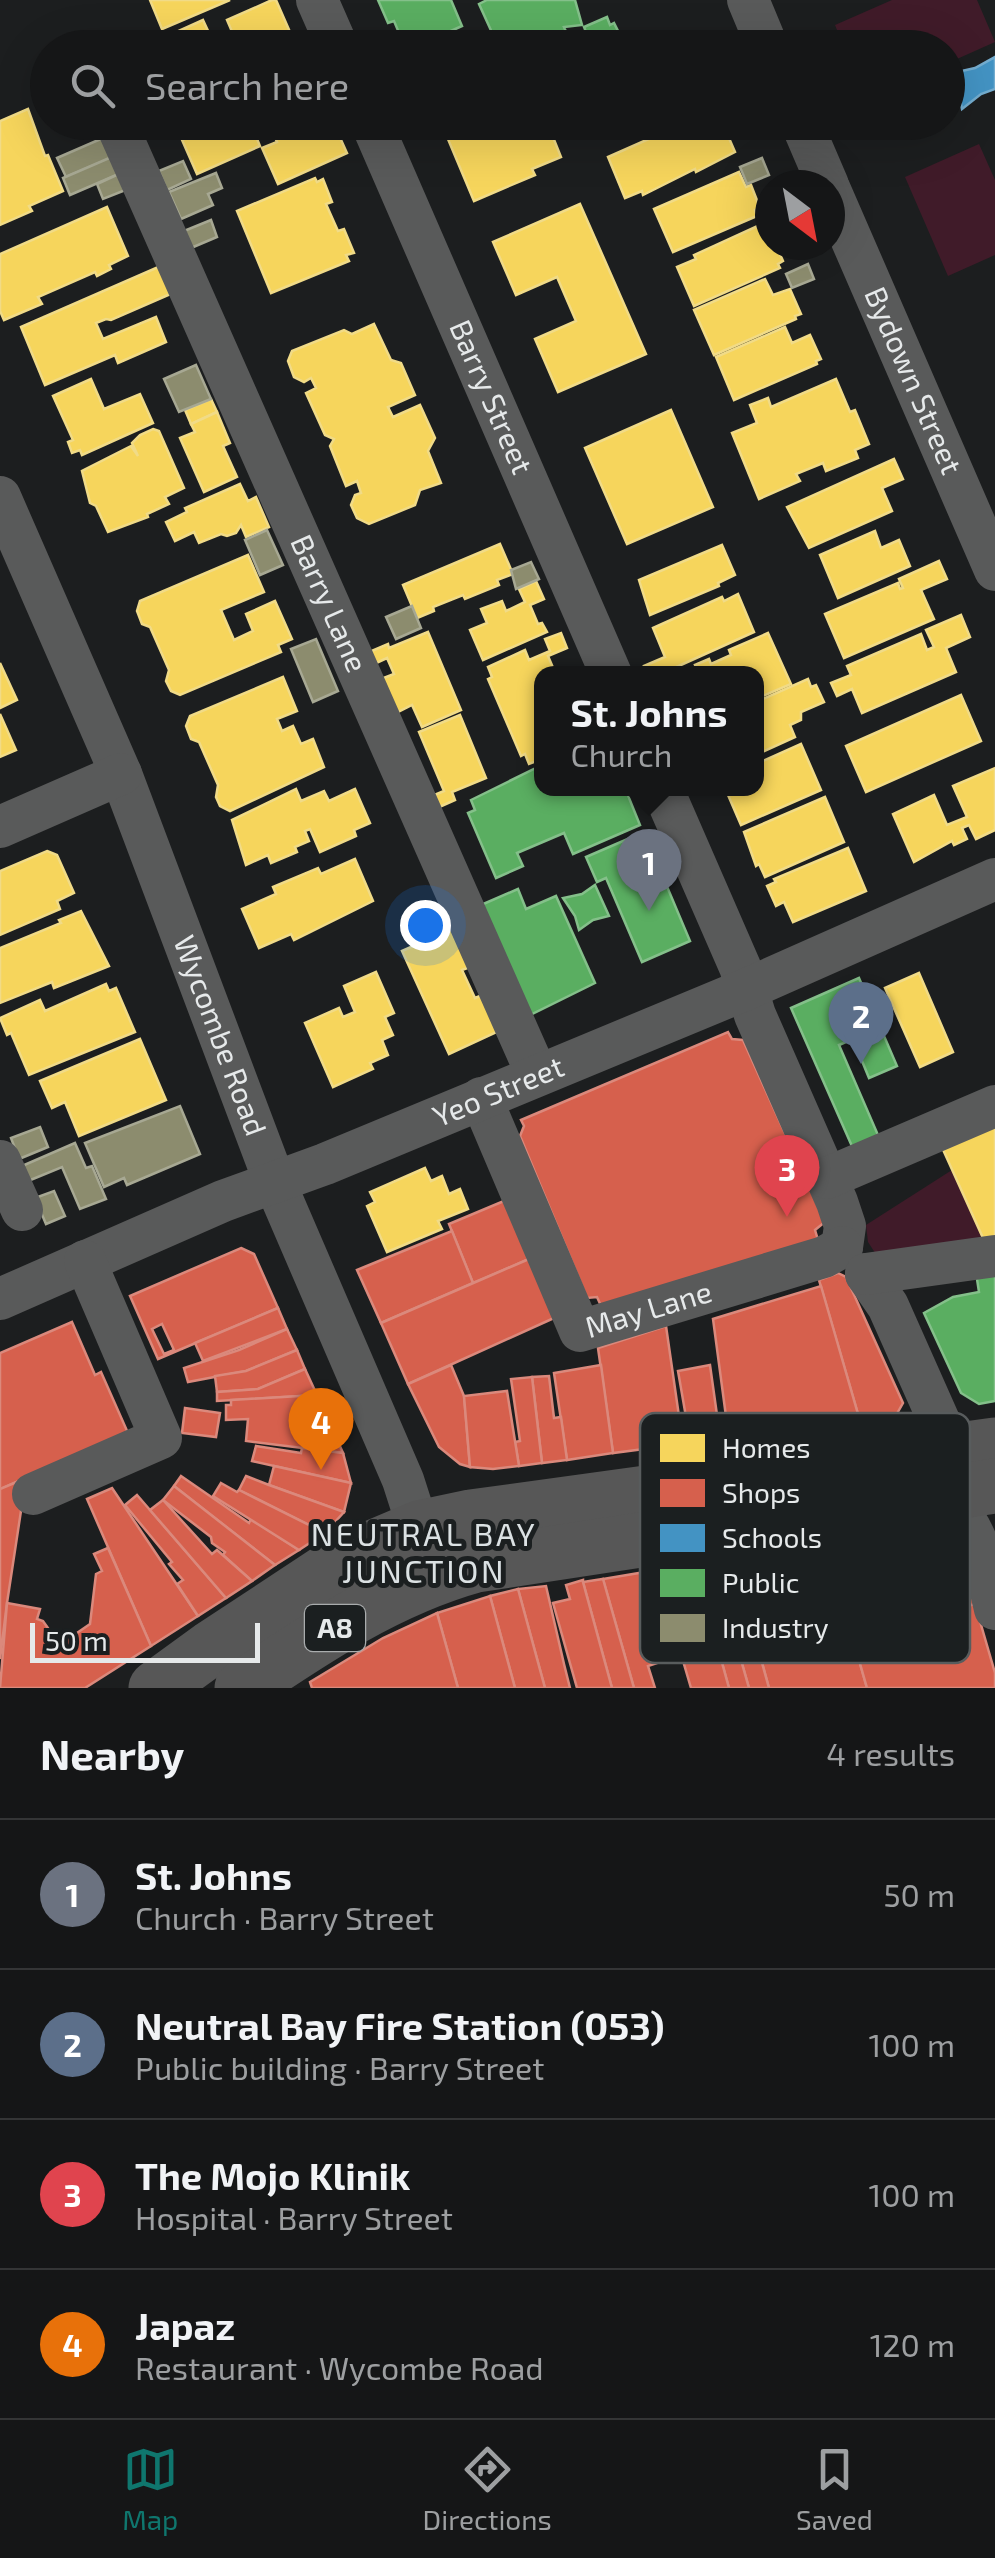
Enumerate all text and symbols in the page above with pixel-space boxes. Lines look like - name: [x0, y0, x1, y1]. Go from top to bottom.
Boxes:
- search box: [30, 30, 965, 140]
- icon: search: [65, 58, 120, 113]
- text: Search here: [145, 62, 349, 108]
- north arrow: [755, 170, 845, 260]
- street label: Bydown Street: [858, 281, 971, 479]
- street label: Barry Street: [443, 314, 542, 479]
- street label: Barry Lane: [284, 529, 376, 677]
- popup: [534, 666, 764, 796]
- text: St. Johns: [571, 689, 727, 735]
- text: Church: [571, 735, 672, 773]
- pin: 1: [616, 828, 682, 911]
- your location: [400, 900, 451, 951]
- street label: Wycombe Road: [167, 930, 275, 1140]
- pin: 2: [828, 982, 894, 1064]
- street label: Yeo Street: [427, 1047, 569, 1133]
- pin: 3: [754, 1134, 820, 1217]
- street label: May Lane: [581, 1272, 716, 1344]
- pin: 4: [288, 1388, 354, 1470]
- legend: [640, 1413, 970, 1663]
- text: Homes: [722, 1430, 810, 1464]
- text: Shops: [722, 1475, 800, 1509]
- district label: NEUTRAL BAY JUNCTION: [311, 1514, 537, 1589]
- text: Schools: [722, 1520, 822, 1554]
- text: Public: [722, 1565, 799, 1599]
- road number: A8: [305, 1605, 365, 1651]
- text: Industry: [722, 1610, 829, 1644]
- scale bar: [30, 1618, 260, 1662]
- text: 50 m: [45, 1623, 108, 1657]
- text: Nearby: [40, 1728, 184, 1778]
- text: 4 results: [826, 1734, 955, 1772]
- text: St. Johns: [135, 1852, 292, 1898]
- text: 1: [66, 1875, 79, 1913]
- text: 50 m: [883, 1875, 955, 1913]
- text: Church · Barry Street: [135, 1898, 434, 1936]
- text: Neutral Bay Fire Station (053): [135, 2002, 664, 2048]
- text: 2: [63, 2025, 82, 2063]
- text: 100 m: [869, 2025, 955, 2063]
- text: Public building · Barry Street: [135, 2048, 544, 2086]
- text: The Mojo Klinik: [135, 2152, 410, 2198]
- text: 3: [63, 2175, 82, 2213]
- text: 100 m: [869, 2175, 955, 2213]
- text: Hospital · Barry Street: [135, 2198, 453, 2236]
- text: Japaz: [135, 2302, 235, 2348]
- text: 4: [62, 2325, 83, 2363]
- text: 120 m: [870, 2325, 955, 2363]
- text: Restaurant · Wycombe Road: [135, 2348, 544, 2386]
- tab: Map: [122, 2442, 178, 2536]
- tab: Directions: [423, 2442, 552, 2536]
- tab: Saved: [796, 2442, 873, 2536]

